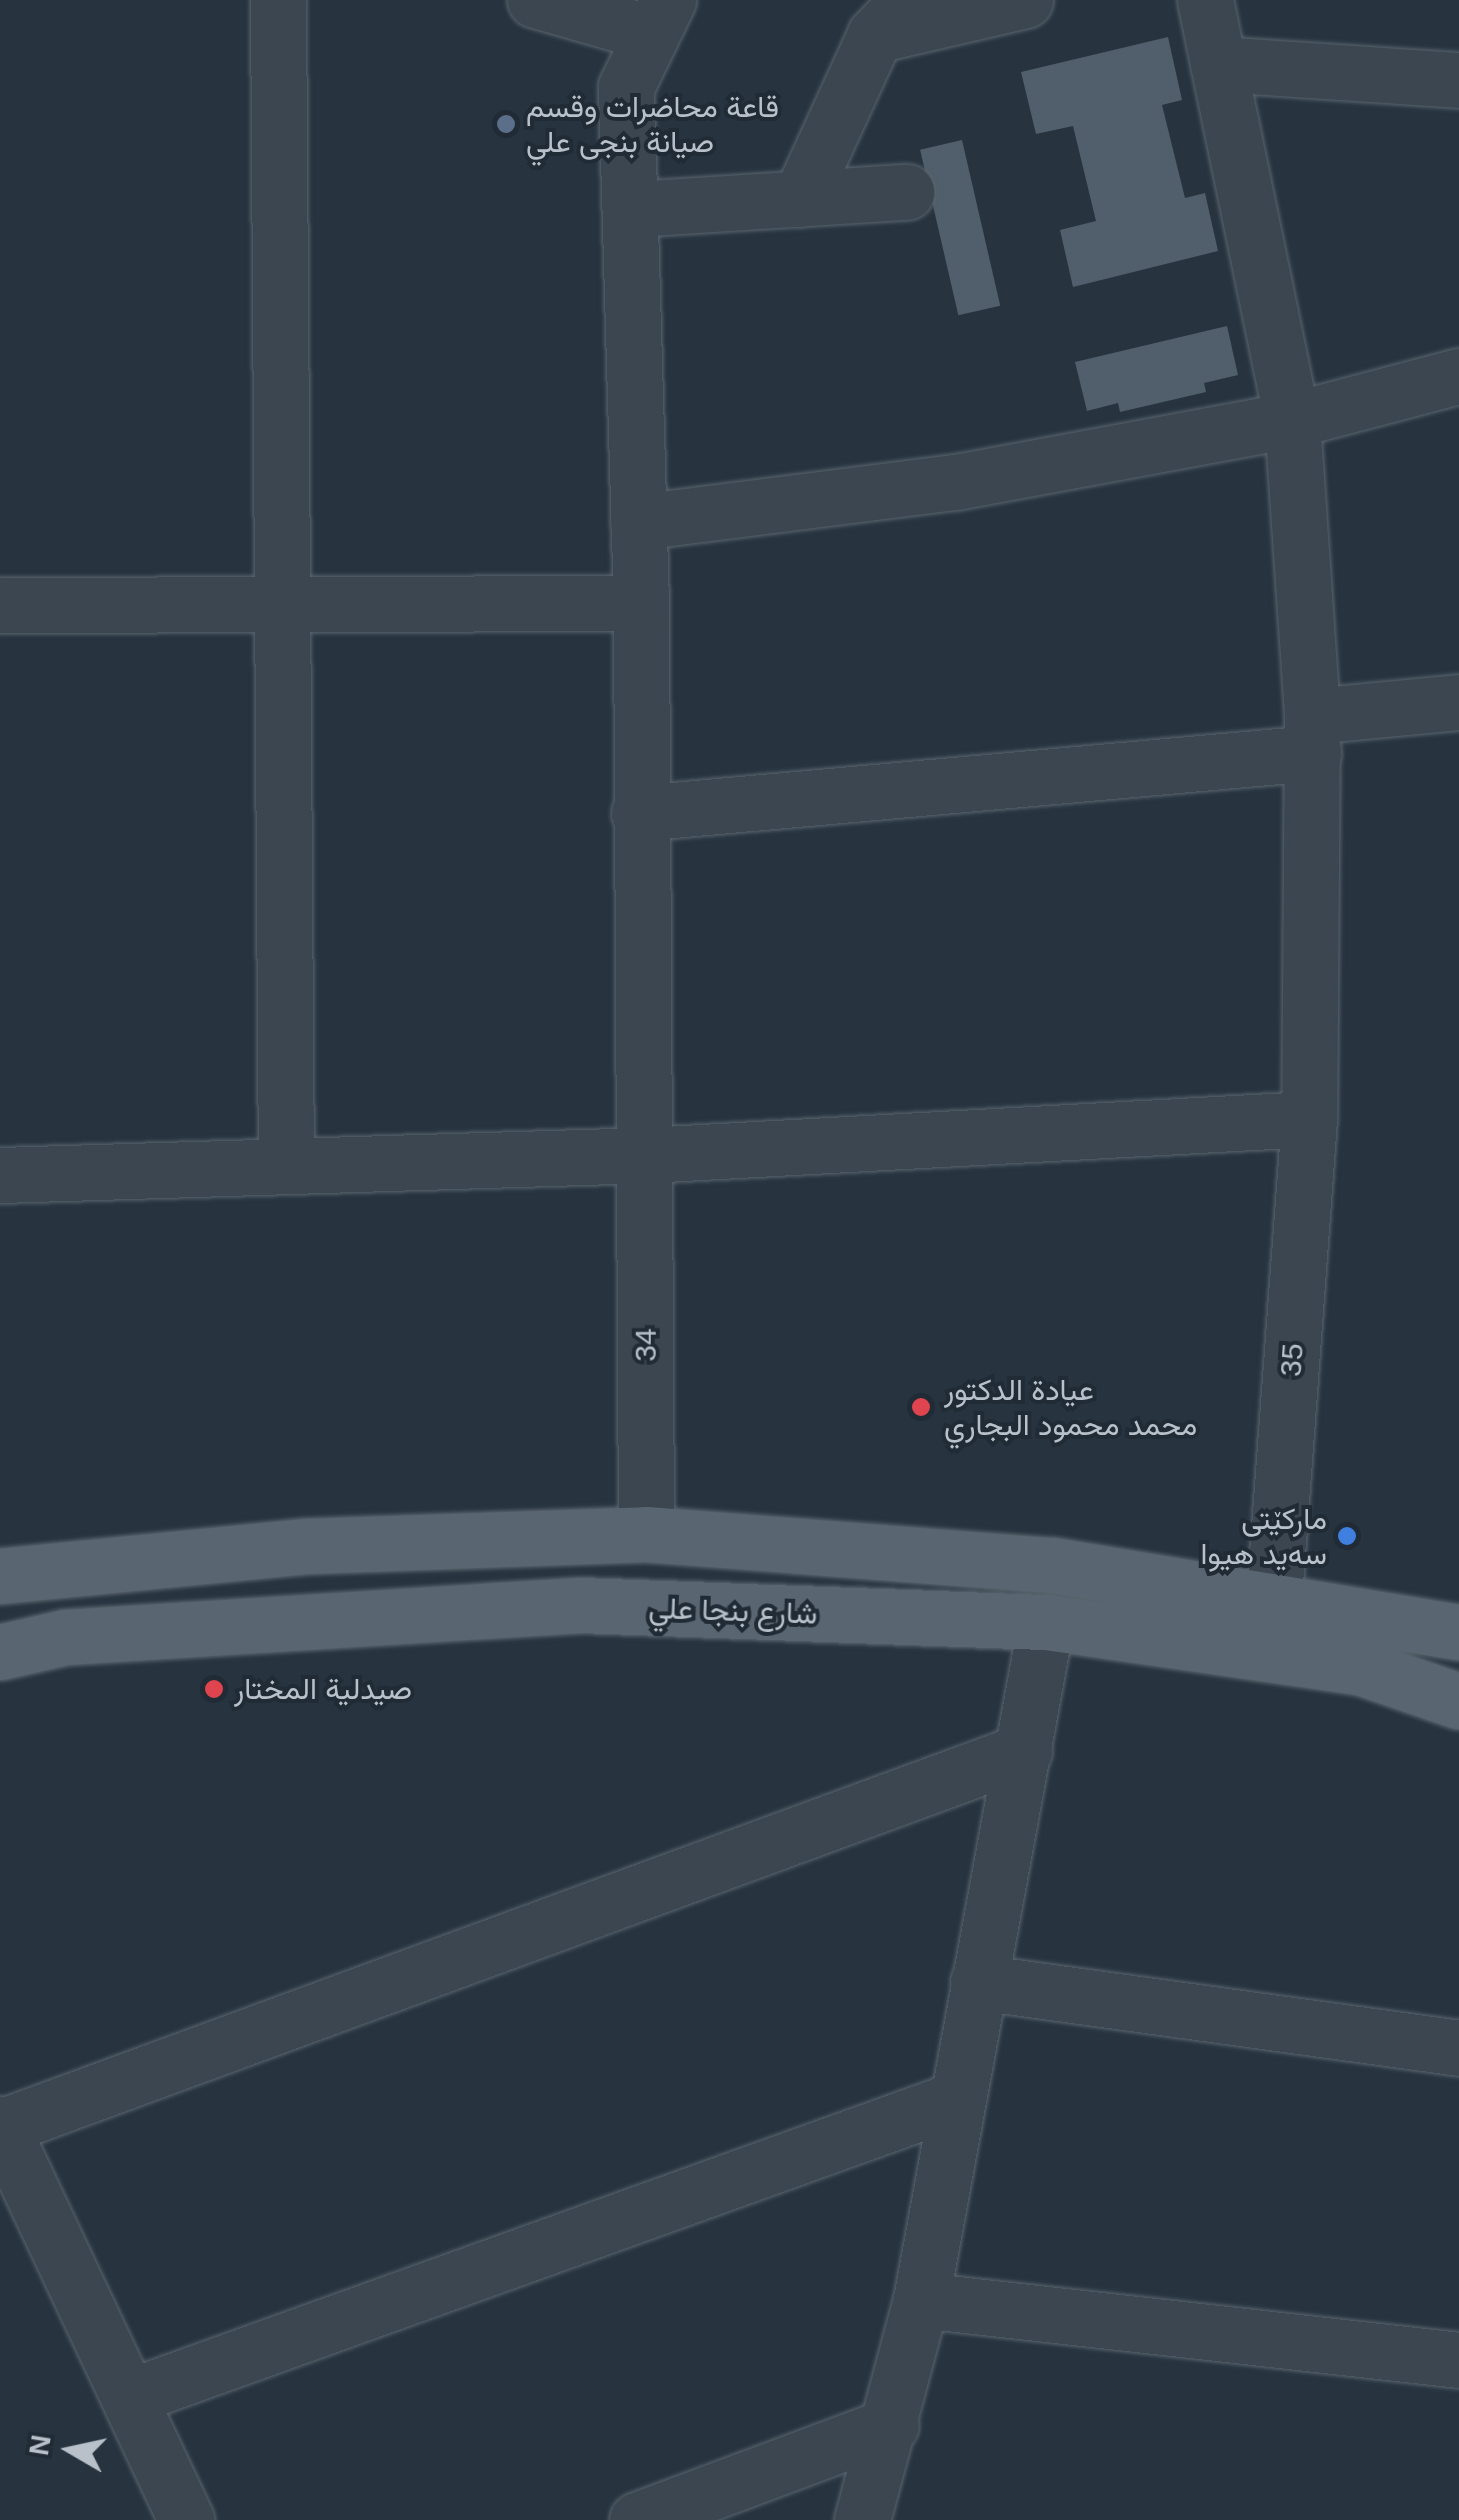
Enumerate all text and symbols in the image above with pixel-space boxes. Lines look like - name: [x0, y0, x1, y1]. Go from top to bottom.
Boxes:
- place label: قاعة محاضرات وقسم صيانة بنجى علي: [526, 89, 779, 160]
- marker: قاعة محاضرات وقسم صيانة بنجى علي: [495, 113, 517, 135]
- street label: 34: [628, 1328, 664, 1362]
- street label: 35: [1273, 1342, 1311, 1378]
- place label: عيادة الدكتور محمد محمود البجاري: [944, 1372, 1197, 1442]
- marker: عيادة الدكتور محمد محمود البجاري: [908, 1394, 934, 1420]
- place label: مارکێتی سەید هیوا: [1200, 1501, 1327, 1572]
- marker: مارکێتی سەید هیوا: [1336, 1525, 1358, 1547]
- street label: شارع بنجا علي: [648, 1590, 818, 1632]
- place label: صيدلية المختار: [234, 1671, 412, 1707]
- marker: صيدلية المختار: [203, 1678, 225, 1700]
- north arrow: [20, 2400, 120, 2500]
- text: N: [23, 2433, 57, 2458]

